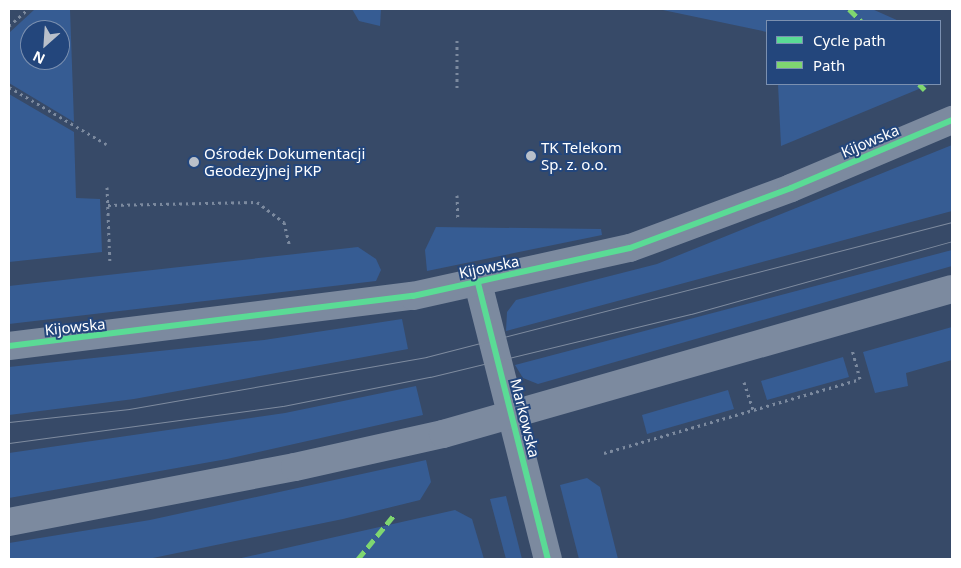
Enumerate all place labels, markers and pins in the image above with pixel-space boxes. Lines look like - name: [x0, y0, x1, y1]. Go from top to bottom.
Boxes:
- place label: TK Telekom Sp. z. o.o.: [541, 138, 622, 173]
- place label: Ośrodek Dokumentacji Geodezyjnej PKP: [204, 144, 365, 179]
- marker: TK Telekom Sp. z. o.o.: [525, 150, 537, 162]
- marker: Ośrodek Dokumentacji Geodezyjnej PKP: [188, 156, 200, 168]

